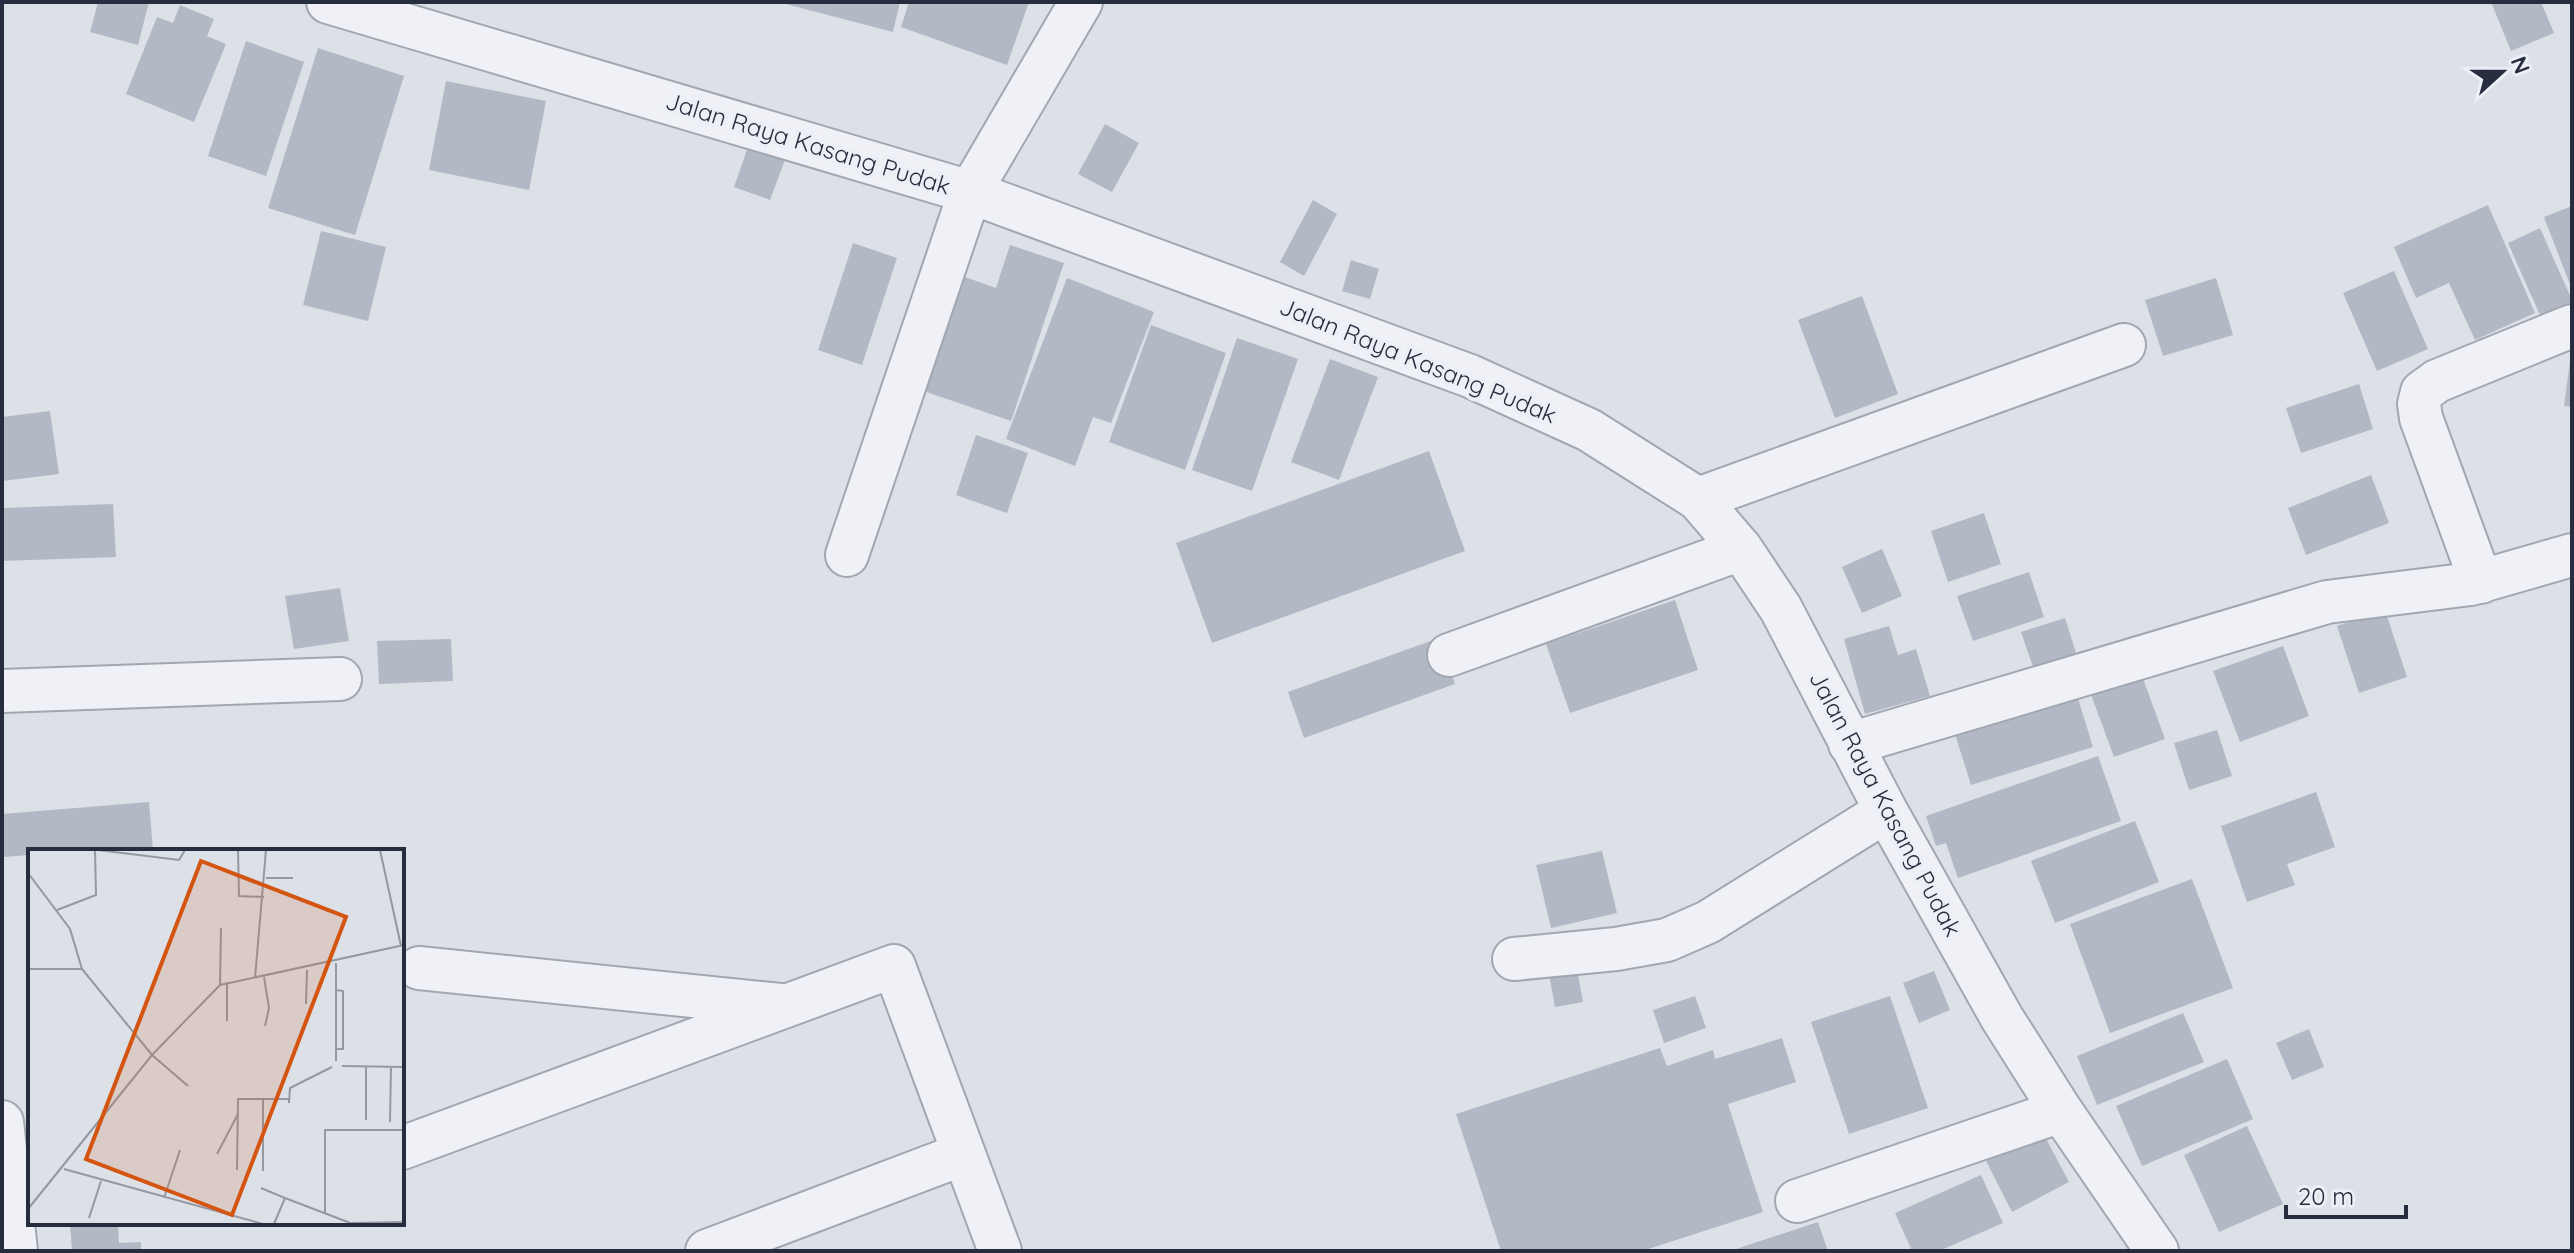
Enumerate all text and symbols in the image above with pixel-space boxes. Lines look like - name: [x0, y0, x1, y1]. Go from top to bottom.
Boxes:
- north arrow: [2462, 32, 2542, 112]
- text: N: [2505, 52, 2537, 77]
- street label: Jalan Raya Kasang Pudak: [662, 85, 954, 201]
- street label: Jalan Raya Kasang Pudak: [1275, 291, 1561, 429]
- street label: Jalan Raya Kasang Pudak: [1803, 666, 1969, 941]
- inset map: [28, 849, 404, 1225]
- scale bar: [2286, 1169, 2406, 1219]
- text: 20 m: [2298, 1181, 2354, 1211]

